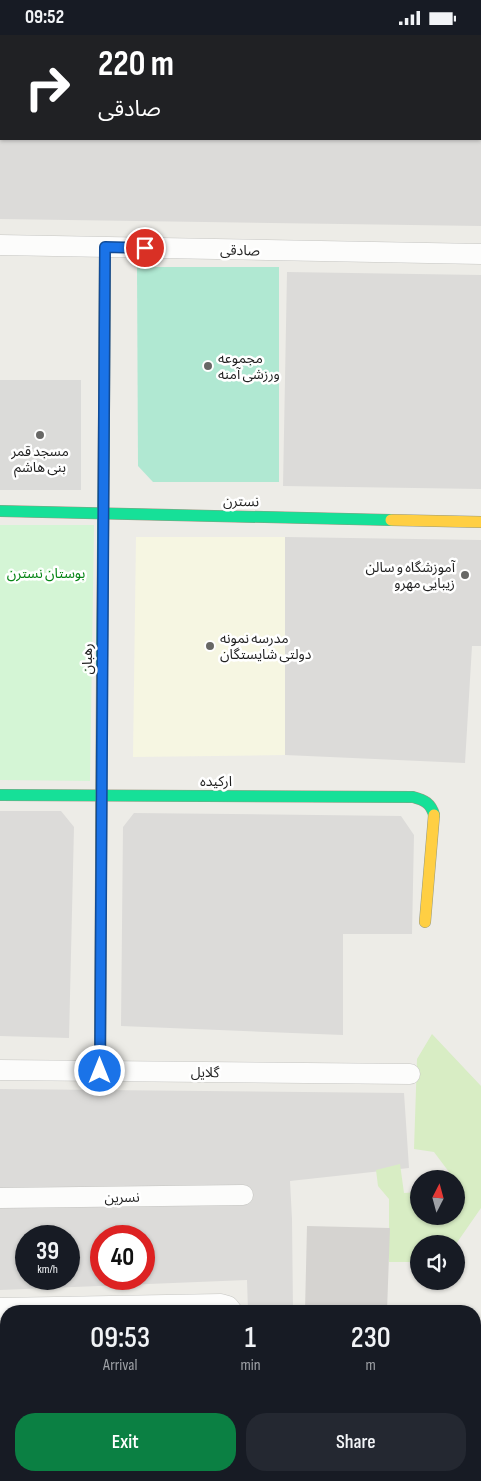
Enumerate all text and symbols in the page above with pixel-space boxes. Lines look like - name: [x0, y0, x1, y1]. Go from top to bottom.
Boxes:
- text: 09:52: [25, 6, 64, 29]
- text: 220 m: [98, 43, 174, 86]
- icon: right: [15, 55, 80, 120]
- text: صادقی: [98, 96, 161, 123]
- pin: [124, 227, 166, 269]
- icon: arrive: [131, 234, 159, 262]
- street label: صادقی: [220, 242, 260, 259]
- place label: مجموعه ورزشی آمنه: [218, 350, 280, 383]
- marker: مجموعه ورزشی آمنه: [202, 360, 214, 372]
- marker: مسجد قمر بنی هاشم: [34, 429, 46, 441]
- place label: مسجد قمر بنی هاشم: [10, 443, 69, 478]
- street label: نسترن: [223, 493, 259, 510]
- place label: آموزشگاه و سالن زیبایی مهرو: [366, 559, 456, 592]
- park label: بوستان نسترن: [7, 565, 85, 582]
- marker: آموزشگاه و سالن زیبایی مهرو: [459, 569, 471, 581]
- place label: مدرسه نمونه دولتی شایستگان: [220, 630, 312, 663]
- marker: مدرسه نمونه دولتی شایستگان: [204, 640, 216, 652]
- street label: رهبان: [79, 643, 96, 675]
- street label: ارکیده: [200, 773, 232, 790]
- position arrow: [73, 1044, 125, 1096]
- street label: گلایل: [191, 1064, 220, 1081]
- north arrow: [410, 1170, 465, 1225]
- map controls: [410, 1170, 465, 1290]
- street label: نسرین: [104, 1189, 140, 1206]
- speed limit sign: 40: [90, 1225, 155, 1290]
- button: sound: [410, 1235, 465, 1290]
- text: 39: [36, 1236, 59, 1267]
- text: km/h: [37, 1262, 58, 1277]
- text: 09:53: [90, 1320, 150, 1356]
- text: 1: [245, 1320, 256, 1356]
- text: 230: [351, 1320, 391, 1356]
- text: Arrival: [103, 1356, 137, 1375]
- text: min: [240, 1356, 261, 1375]
- text: m: [366, 1356, 376, 1375]
- button: Exit: [15, 1413, 236, 1471]
- button: Share: [246, 1413, 466, 1471]

